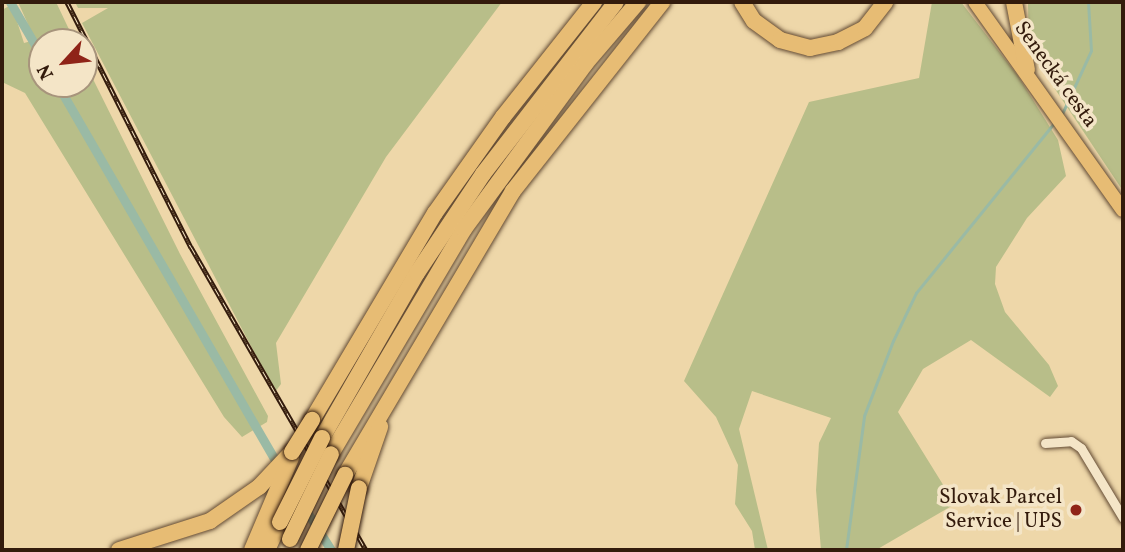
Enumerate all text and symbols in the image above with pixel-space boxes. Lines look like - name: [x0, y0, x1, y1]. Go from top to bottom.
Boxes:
- street label: Senecká cesta: [1008, 17, 1102, 133]
- north arrow: [28, 28, 98, 98]
- text: N: [31, 60, 61, 84]
- place label: Slovak Parcel Service | UPS: [939, 485, 1062, 535]
- marker: Slovak Parcel Service | UPS: [1068, 502, 1084, 518]

